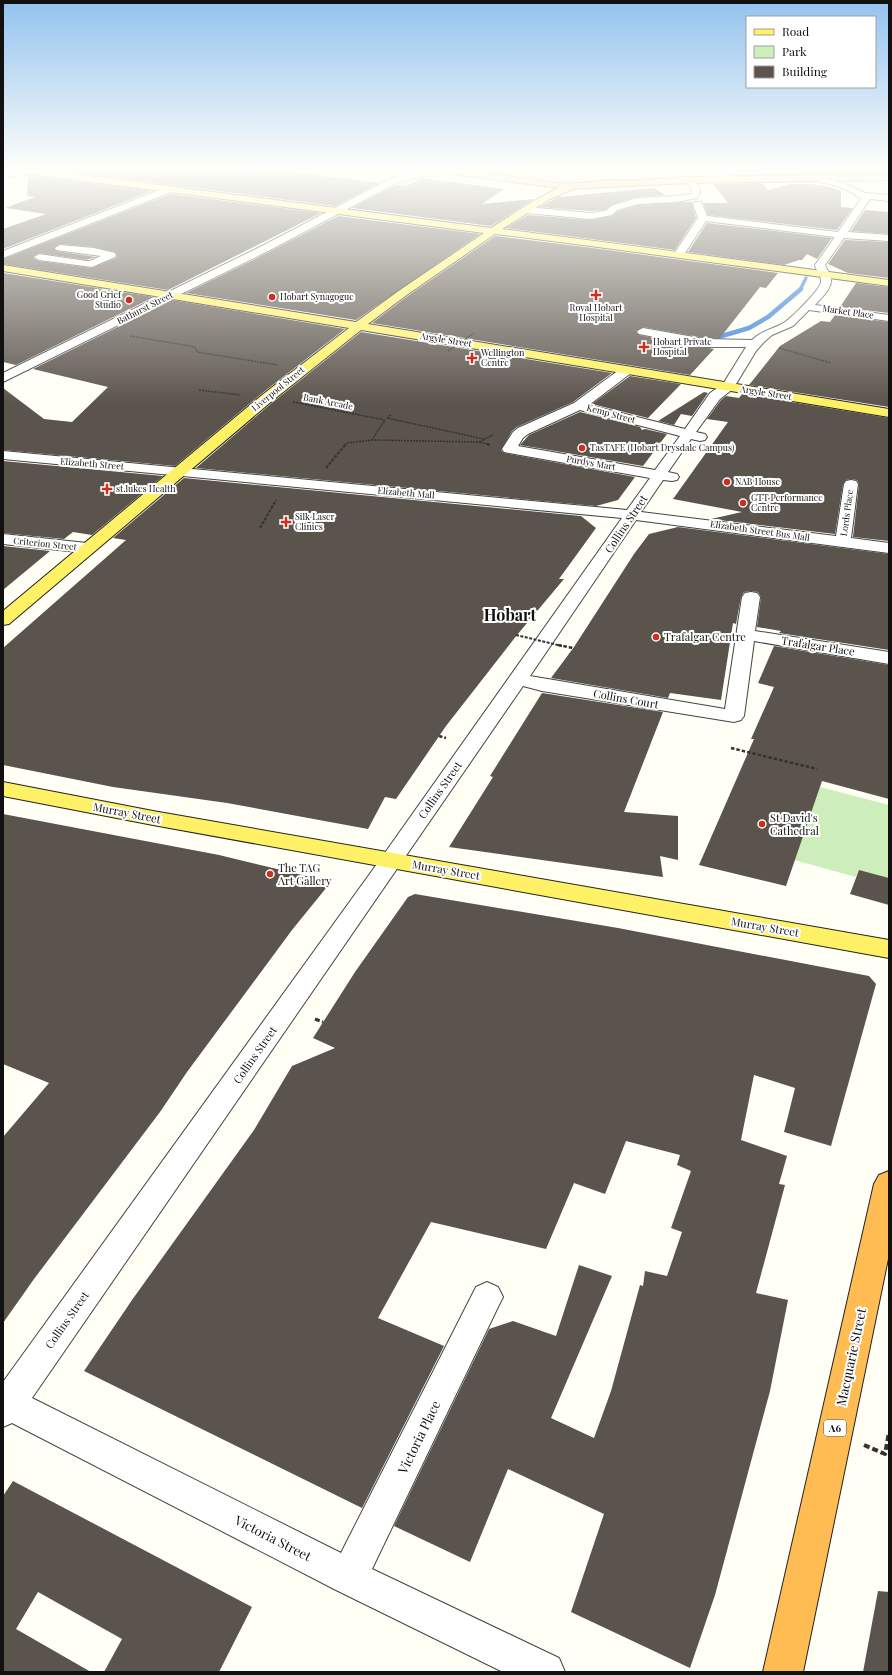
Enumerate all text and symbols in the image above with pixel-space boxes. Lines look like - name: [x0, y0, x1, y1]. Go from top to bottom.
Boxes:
- legend: [746, 16, 876, 88]
- text: Road: [782, 23, 809, 39]
- text: Park: [782, 43, 807, 59]
- text: Building: [782, 63, 828, 79]
- street label: Bathurst Street: [115, 287, 175, 326]
- place label: Good Grief Studio: [77, 288, 122, 310]
- marker: Royal Hobart Hospital: [590, 289, 602, 301]
- place label: Hobart Synagogue: [280, 290, 354, 302]
- marker: Hobart Synagogue: [267, 292, 277, 302]
- marker: Good Grief Studio: [124, 295, 134, 305]
- place label: Royal Hobart Hospital: [570, 301, 623, 323]
- street label: Market Place: [822, 301, 875, 321]
- street label: Argyle Street: [419, 329, 474, 349]
- place label: Hobart Private Hospital: [653, 335, 712, 357]
- marker: Hobart Private Hospital: [638, 341, 650, 353]
- place label: Wellington Centre: [480, 346, 525, 368]
- marker: Wellington Centre: [466, 352, 478, 364]
- street label: Liverpool Street: [248, 363, 307, 413]
- street label: Argyle Street: [739, 382, 794, 402]
- street label: Bank Arcade: [302, 390, 354, 412]
- street label: Kemp Street: [586, 401, 638, 426]
- place label: TasTAFE (Hobart Drysdale Campus): [590, 441, 735, 453]
- marker: TasTAFE (Hobart Drysdale Campus): [577, 443, 587, 453]
- street label: Purdys Mart: [566, 452, 618, 472]
- street label: Elizabeth Street: [60, 454, 125, 472]
- place label: NAB House: [735, 475, 780, 487]
- marker: NAB House: [722, 477, 732, 487]
- place label: st.lukes Health: [116, 482, 176, 494]
- marker: st.lukes Health: [101, 483, 113, 495]
- street label: Elizabeth Mall: [377, 484, 436, 501]
- street label: Lords Place: [837, 488, 855, 537]
- place label: GTT Performance Centre: [751, 491, 823, 513]
- street label: Collins Street: [601, 492, 651, 556]
- marker: GTT Performance Centre: [738, 498, 748, 508]
- place label: Silk Laser Clinics: [295, 510, 335, 532]
- marker: Silk Laser Clinics: [280, 516, 292, 528]
- street label: Elizabeth Street Bus Mall: [710, 517, 811, 543]
- street label: Criterion Street: [13, 534, 78, 552]
- district label: Hobart: [484, 604, 537, 625]
- place label: Trafalgar Centre: [664, 629, 746, 644]
- marker: Trafalgar Centre: [651, 632, 661, 642]
- street label: Trafalgar Place: [780, 632, 856, 659]
- street label: Collins Court: [592, 685, 660, 712]
- street label: Collins Street: [414, 758, 465, 821]
- street label: Murray Street: [92, 799, 162, 826]
- place label: St David's Cathedral: [770, 810, 819, 838]
- marker: St David's Cathedral: [757, 819, 767, 829]
- street label: Murray Street: [411, 856, 481, 883]
- place label: The TAG Art Gallery: [277, 860, 332, 888]
- marker: The TAG Art Gallery: [265, 869, 275, 879]
- street label: Murray Street: [730, 913, 800, 940]
- street label: Collins Street: [229, 1023, 280, 1086]
- street label: Collins Street: [41, 1288, 92, 1351]
- street label: Macquarie Street: [832, 1306, 869, 1407]
- street label: Victoria Place: [393, 1397, 444, 1477]
- road number: A6: [824, 1420, 846, 1436]
- street label: Victoria Street: [231, 1511, 315, 1564]

